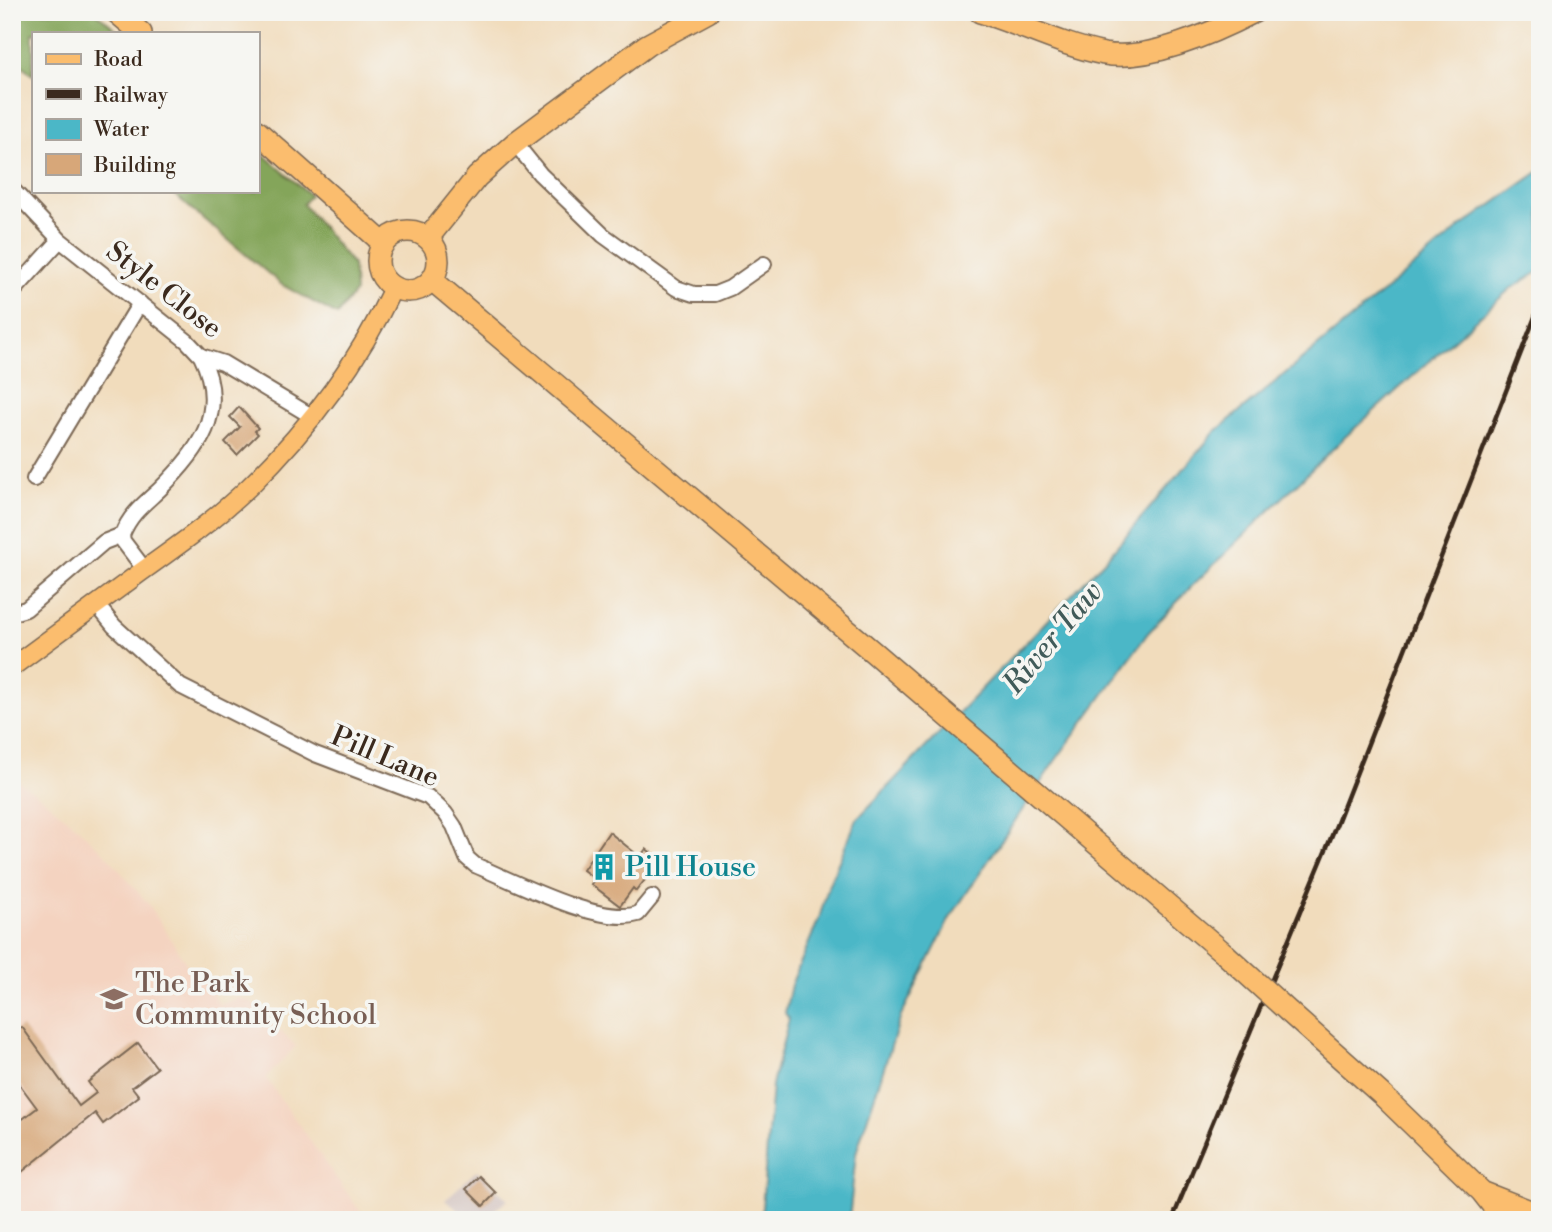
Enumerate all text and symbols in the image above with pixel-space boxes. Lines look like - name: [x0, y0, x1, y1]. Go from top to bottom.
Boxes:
- legend: [32, 32, 259, 192]
- text: Road: [94, 47, 143, 73]
- text: Railway: [94, 83, 169, 109]
- text: Water: [93, 117, 149, 143]
- text: Building: [93, 153, 176, 179]
- street label: Style Close: [99, 234, 229, 346]
- water label: River Taw: [994, 574, 1111, 703]
- street label: Pill Lane: [326, 719, 444, 795]
- place label: Pill House: [625, 850, 756, 885]
- building icon: Pill House: [589, 852, 619, 882]
- place label: The Park Community School: [135, 966, 376, 1033]
- school or university icon: The Park Community School: [99, 984, 129, 1014]

